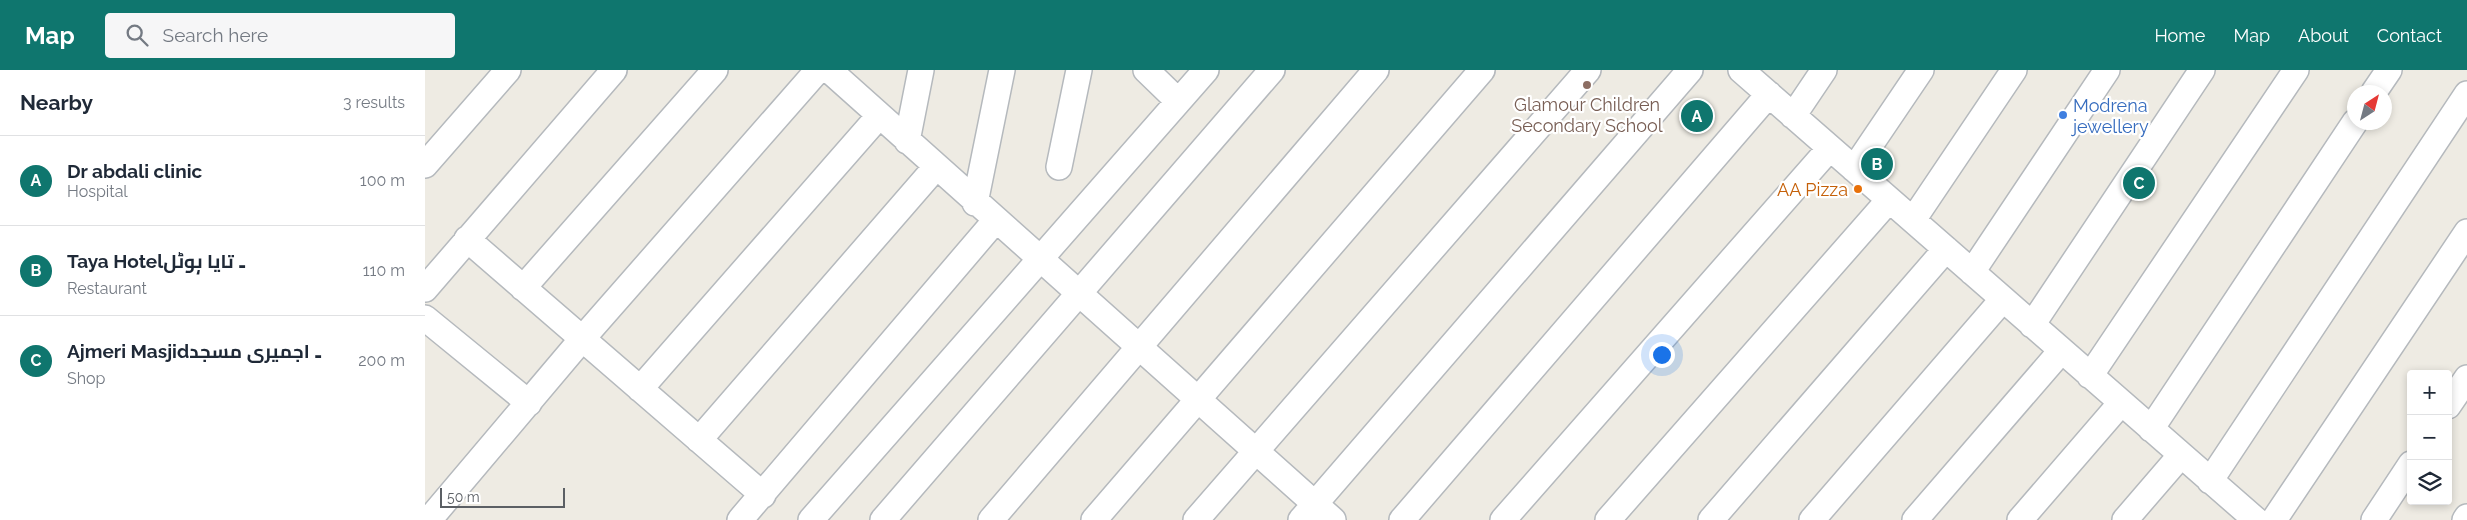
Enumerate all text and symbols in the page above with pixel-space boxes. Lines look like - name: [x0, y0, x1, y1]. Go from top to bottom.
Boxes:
- search box: [105, 13, 455, 58]
- text: Map: [25, 21, 75, 50]
- icon: search: [123, 21, 151, 49]
- text: Search here: [163, 24, 268, 46]
- text: Home: [2154, 25, 2205, 46]
- text: Map: [2233, 25, 2270, 46]
- text: About: [2298, 25, 2349, 46]
- text: Contact: [2377, 25, 2442, 46]
- marker: Glamour Children Secondary School: [1581, 79, 1593, 91]
- north arrow: [2347, 85, 2392, 130]
- text: Nearby: [20, 90, 93, 115]
- text: 3 results: [343, 93, 405, 112]
- place label: Glamour Children Secondary School: [1511, 94, 1663, 136]
- place label: Modrena jewellery: [2070, 95, 2149, 137]
- pin: A: [1681, 97, 1713, 135]
- marker: Modrena jewellery: [2057, 109, 2069, 121]
- pin: B: [1861, 145, 1893, 183]
- text: Dr abdali clinic: [67, 160, 202, 182]
- pin: C: [2123, 164, 2155, 202]
- text: A: [31, 171, 41, 190]
- text: 100 m: [360, 171, 405, 190]
- place label: AA Pizza: [1777, 179, 1848, 200]
- text: Hospital: [67, 182, 128, 201]
- marker: AA Pizza: [1852, 183, 1864, 195]
- text: Taya Hotel۔ تایا ہوٹل: [67, 250, 246, 272]
- text: B: [31, 261, 41, 280]
- text: 110 m: [363, 261, 405, 280]
- text: Restaurant: [67, 279, 147, 298]
- text: Ajmeri Masjid۔ اجمیری مسجد: [67, 340, 322, 362]
- your location: [1649, 342, 1675, 368]
- text: C: [31, 351, 41, 370]
- text: 200 m: [358, 351, 405, 370]
- text: Shop: [67, 369, 105, 388]
- map controls: [2407, 370, 2452, 505]
- button: +: [2407, 370, 2452, 415]
- button: −: [2407, 415, 2452, 460]
- button: layers: [2407, 460, 2452, 505]
- scale bar: [440, 485, 565, 508]
- text: 50 m: [447, 489, 480, 505]

